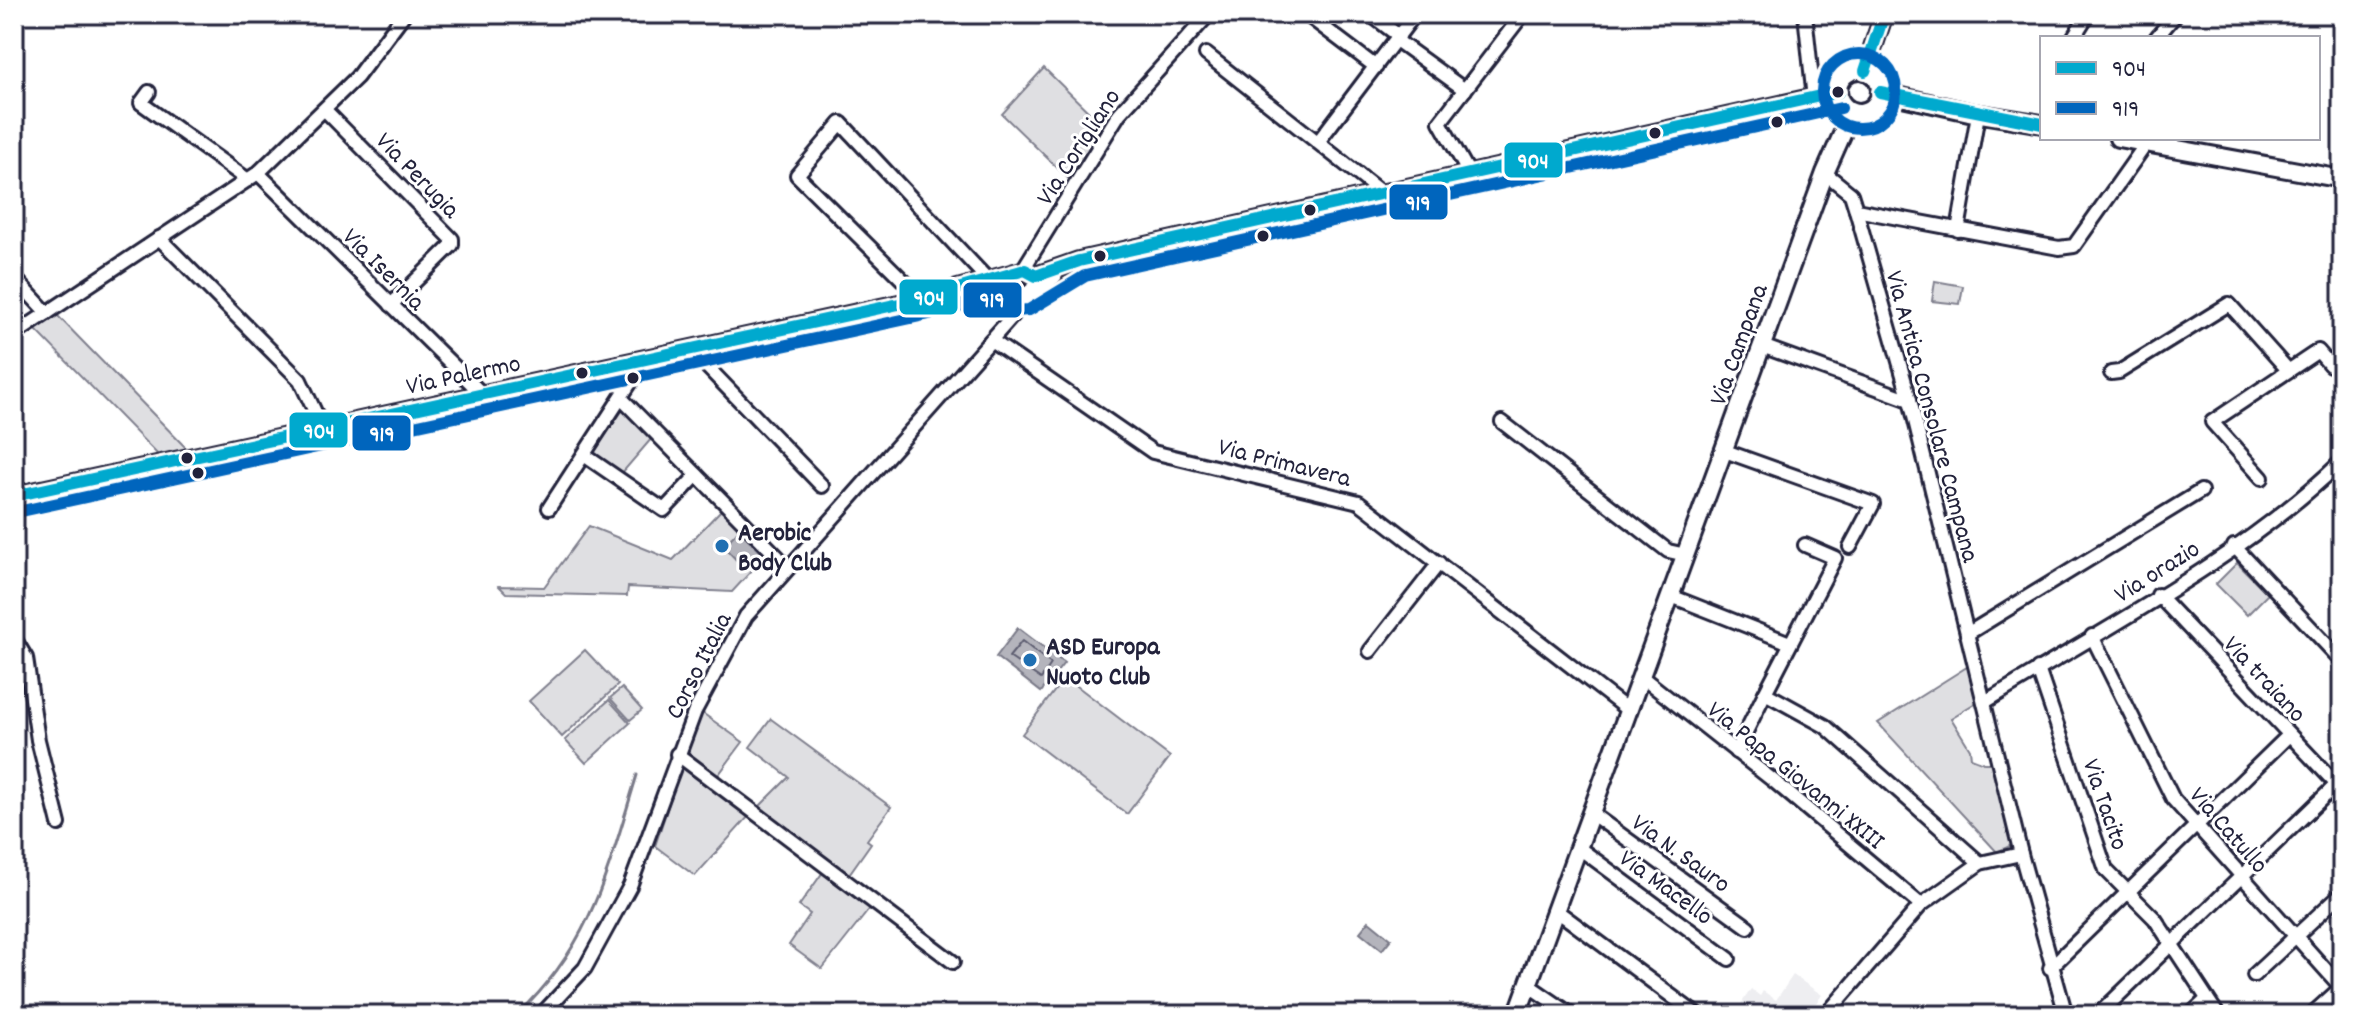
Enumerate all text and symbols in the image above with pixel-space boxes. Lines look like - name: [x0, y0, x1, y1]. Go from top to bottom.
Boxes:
- legend: [2040, 36, 2320, 140]
- text: 904: [2112, 54, 2146, 88]
- street label: Via Corigliano: [1028, 82, 1131, 213]
- unlabelled marker: [1830, 84, 1846, 100]
- text: 919: [2112, 94, 2139, 128]
- unlabelled marker: [1769, 114, 1785, 130]
- street label: Via Perugia: [366, 125, 468, 229]
- unlabelled marker: [1647, 125, 1663, 141]
- line badge: 904: [1503, 141, 1564, 179]
- text: 904: [1517, 148, 1549, 179]
- line badge: 919: [1388, 183, 1449, 221]
- text: 919: [1406, 190, 1430, 221]
- unlabelled marker: [1302, 202, 1318, 218]
- street label: Via Isernia: [333, 220, 433, 321]
- unlabelled marker: [1255, 228, 1271, 244]
- unlabelled marker: [1092, 248, 1108, 264]
- street label: Via Antica Consolare Campana: [1874, 267, 1988, 567]
- line badge: 904: [898, 278, 959, 316]
- street label: Via Campana: [1701, 279, 1780, 411]
- line badge: 919: [962, 281, 1023, 319]
- text: 904: [913, 285, 945, 316]
- text: 919: [980, 287, 1004, 318]
- street label: Via Palermo: [403, 346, 524, 407]
- unlabelled marker: [574, 365, 590, 381]
- unlabelled marker: [625, 370, 641, 386]
- line badge: 904: [288, 411, 349, 449]
- line badge: 919: [351, 414, 412, 452]
- text: 904: [303, 418, 335, 449]
- text: 919: [370, 421, 394, 452]
- street label: Via Primavera: [1214, 430, 1355, 499]
- unlabelled marker: [179, 450, 195, 466]
- unlabelled marker: [190, 465, 206, 481]
- place label: Aerobic Body Club: [738, 516, 832, 583]
- street label: Via orazio: [2108, 532, 2208, 614]
- marker: Aerobic Body Club: [713, 537, 731, 555]
- street label: Corso Italia: [657, 606, 743, 726]
- street label: Via traiano: [2213, 628, 2314, 732]
- place label: ASD Europa Nuoto Club: [1046, 630, 1160, 697]
- marker: ASD Europa Nuoto Club: [1021, 651, 1039, 669]
- street label: Via Papa Giovanni XXIII: [1698, 693, 1892, 860]
- street label: Via Tacito: [2071, 754, 2137, 856]
- street label: Via Catullo: [2179, 779, 2276, 883]
- street label: Via N. Sauro: [1623, 806, 1737, 903]
- street label: Via Macello: [1610, 842, 1720, 936]

